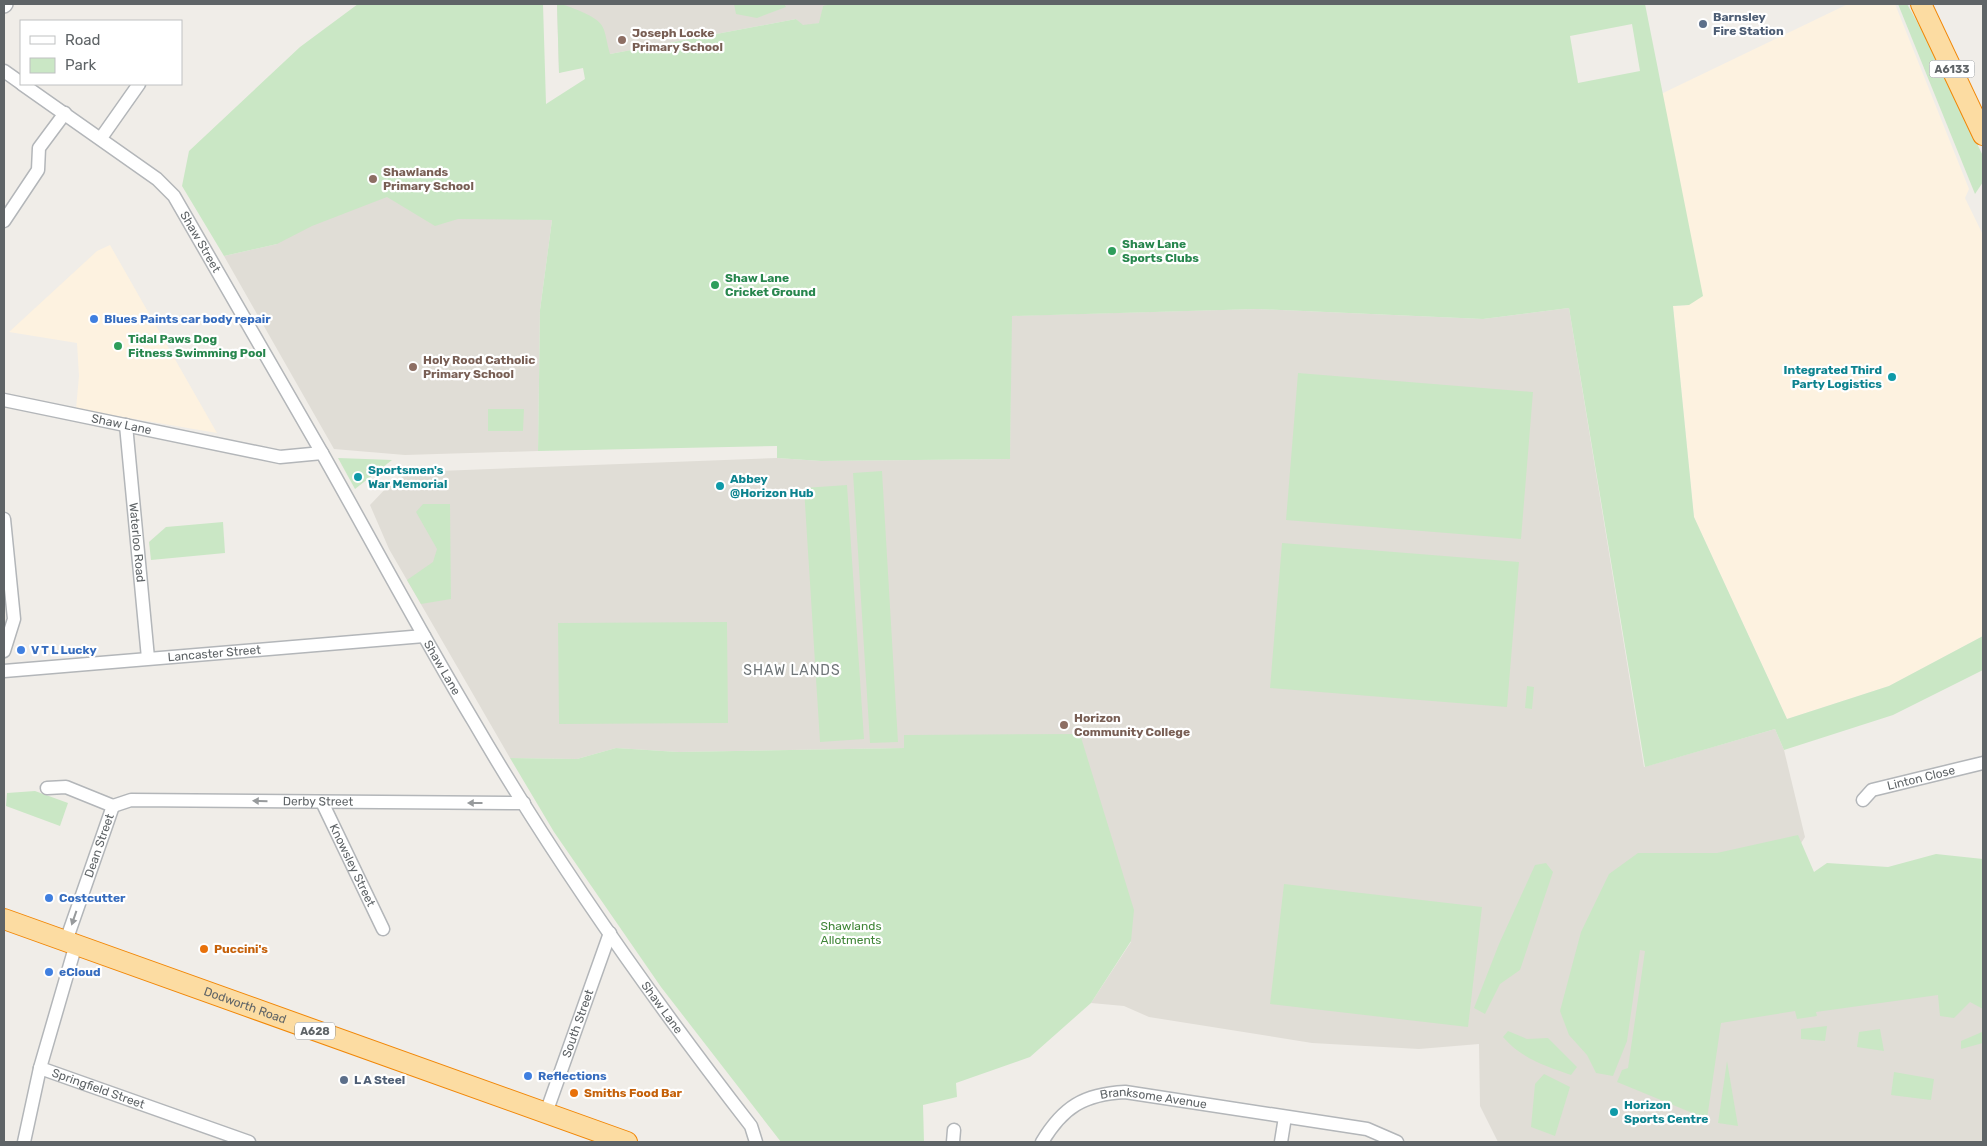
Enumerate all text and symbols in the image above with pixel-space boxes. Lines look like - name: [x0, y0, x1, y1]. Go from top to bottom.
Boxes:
- place label: Barnsley Fire Station: [1713, 10, 1784, 38]
- marker: Barnsley Fire Station: [1697, 18, 1709, 30]
- legend: [20, 20, 182, 85]
- place label: Joseph Locke Primary School: [632, 26, 723, 54]
- text: Road: [65, 31, 101, 49]
- marker: Joseph Locke Primary School: [616, 34, 628, 46]
- text: Park: [65, 56, 96, 74]
- road number: A6133: [1930, 61, 1974, 78]
- place label: Shawlands Primary School: [383, 165, 474, 193]
- marker: Shawlands Primary School: [367, 173, 379, 185]
- street label: Shaw Street: [177, 209, 224, 275]
- place label: Shaw Lane Sports Clubs: [1122, 237, 1199, 265]
- marker: Shaw Lane Sports Clubs: [1106, 245, 1118, 257]
- place label: Shaw Lane Cricket Ground: [725, 271, 816, 299]
- marker: Shaw Lane Cricket Ground: [709, 279, 721, 291]
- place label: Blues Paints car body repair: [104, 312, 271, 326]
- marker: Blues Paints car body repair: [88, 313, 100, 325]
- place label: Tidal Paws Dog Fitness Swimming Pool: [128, 332, 266, 360]
- marker: Tidal Paws Dog Fitness Swimming Pool: [112, 340, 124, 352]
- place label: Holy Rood Catholic Primary School: [423, 353, 535, 381]
- marker: Holy Rood Catholic Primary School: [407, 361, 419, 373]
- place label: Integrated Third Party Logistics: [1784, 363, 1882, 391]
- marker: Integrated Third Party Logistics: [1886, 371, 1898, 383]
- street label: Shaw Lane: [90, 411, 153, 437]
- place label: Sportsmen's War Memorial: [368, 463, 447, 491]
- marker: Sportsmen's War Memorial: [352, 471, 364, 483]
- place label: Abbey @Horizon Hub: [730, 472, 814, 500]
- marker: Abbey @Horizon Hub: [714, 480, 726, 492]
- street label: Waterloo Road: [126, 502, 148, 583]
- street label: Shaw Lane: [421, 638, 464, 698]
- place label: V T L Lucky: [31, 643, 97, 657]
- street label: Lancaster Street: [167, 643, 262, 664]
- marker: V T L Lucky: [15, 644, 27, 656]
- district label: SHAW LANDS: [743, 662, 841, 679]
- place label: Horizon Community College: [1074, 711, 1190, 739]
- marker: Horizon Community College: [1058, 719, 1070, 731]
- street label: Linton Close: [1886, 763, 1957, 793]
- street label: Derby Street: [283, 794, 354, 809]
- one-way arrow: [252, 797, 268, 805]
- one-way arrow: [467, 799, 483, 807]
- street label: Dean Street: [82, 812, 117, 879]
- street label: Knowsley Street: [326, 821, 378, 909]
- place label: Costcutter: [59, 891, 126, 905]
- marker: Costcutter: [43, 892, 55, 904]
- one-way arrow: [69, 911, 77, 926]
- park label: Shawlands Allotments: [820, 919, 882, 947]
- place label: Puccini's: [214, 942, 268, 956]
- marker: Puccini's: [198, 943, 210, 955]
- place label: eCloud: [59, 965, 101, 979]
- marker: eCloud: [43, 966, 55, 978]
- street label: Shaw Lane: [638, 979, 686, 1037]
- street label: Dodworth Road: [202, 984, 288, 1026]
- street label: South Street: [559, 987, 596, 1059]
- road number: A628: [295, 1022, 335, 1040]
- street label: Springfield Street: [50, 1066, 147, 1112]
- place label: Reflections: [538, 1069, 607, 1083]
- marker: Reflections: [522, 1070, 534, 1082]
- place label: L A Steel: [354, 1073, 405, 1087]
- marker: L A Steel: [338, 1074, 350, 1086]
- street label: Branksome Avenue: [1099, 1085, 1208, 1111]
- place label: Smiths Food Bar: [584, 1086, 683, 1100]
- marker: Smiths Food Bar: [568, 1087, 580, 1099]
- place label: Horizon Sports Centre: [1624, 1098, 1708, 1126]
- marker: Horizon Sports Centre: [1608, 1106, 1620, 1118]

